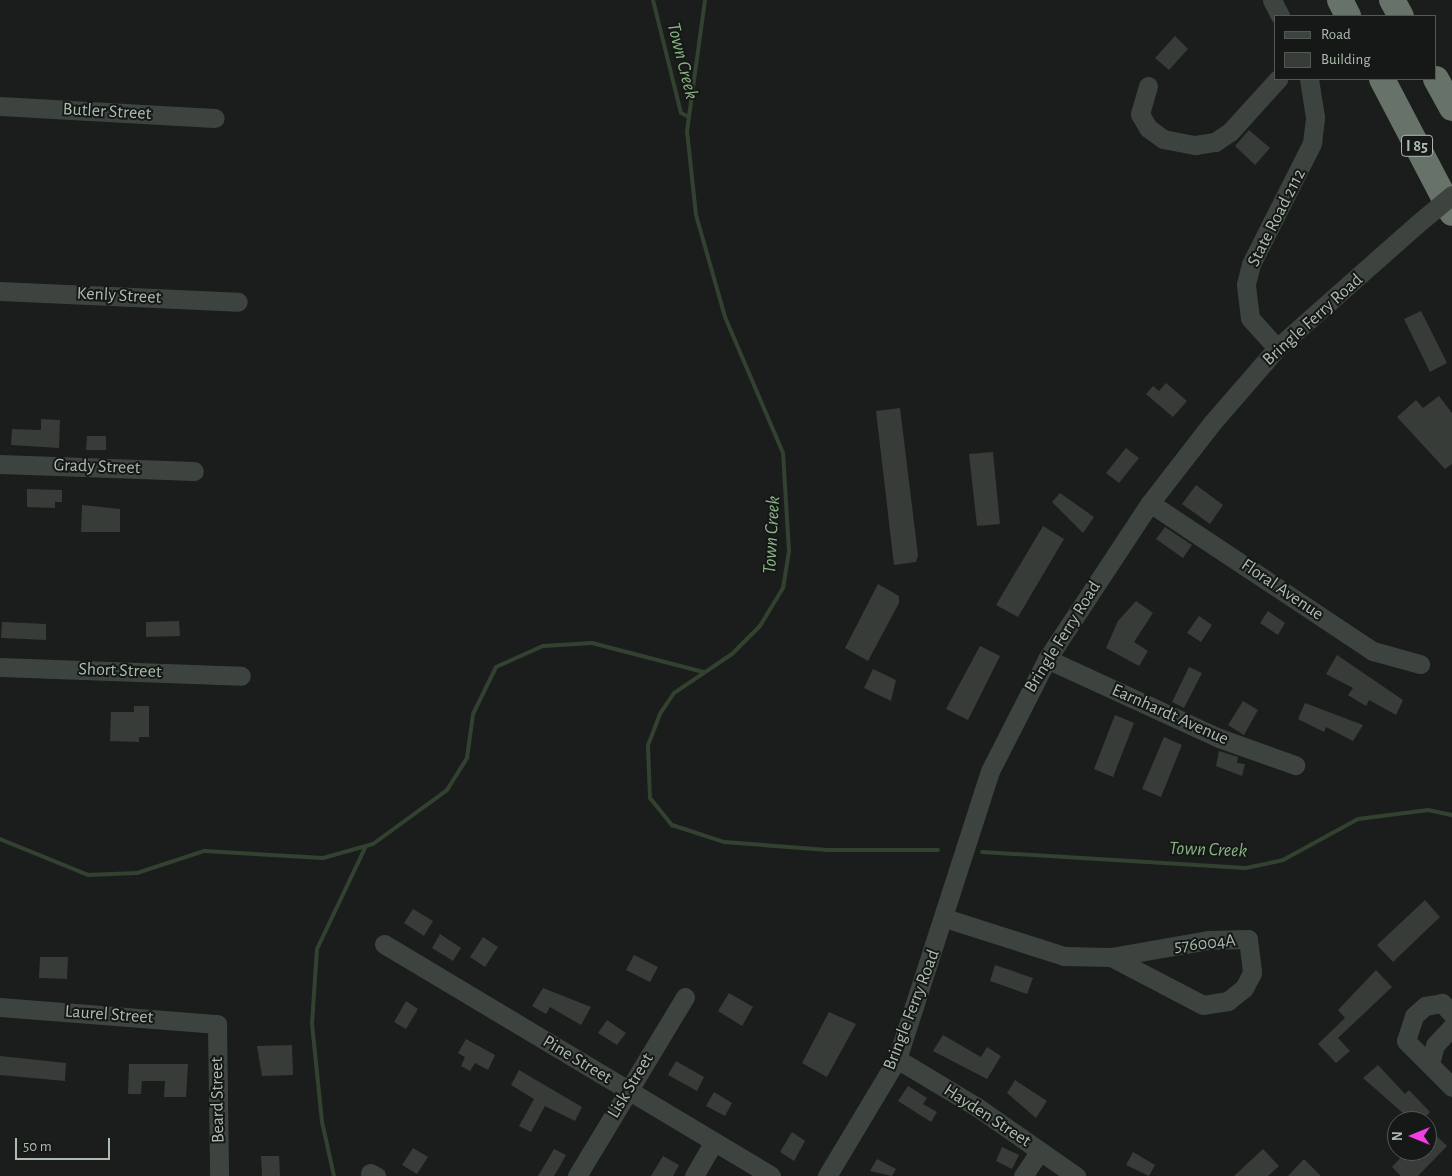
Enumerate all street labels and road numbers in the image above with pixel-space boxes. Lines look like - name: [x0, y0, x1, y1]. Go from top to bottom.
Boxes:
- street label: Butler Street: [62, 99, 152, 125]
- road number: I 85: [1401, 132, 1433, 160]
- street label: State Road 2112: [1243, 165, 1311, 271]
- street label: Bringle Ferry Road: [1259, 269, 1367, 371]
- street label: Kenly Street: [76, 283, 162, 309]
- street label: Grady Street: [53, 455, 141, 479]
- street label: Floral Avenue: [1237, 555, 1327, 625]
- street label: Bringle Ferry Road: [1020, 577, 1106, 697]
- street label: Short Street: [78, 659, 162, 683]
- street label: Earnhardt Avenue: [1108, 680, 1232, 750]
- street label: 576004A: [1173, 930, 1237, 958]
- street label: Bringle Ferry Road: [879, 947, 945, 1073]
- street label: Laurel Street: [64, 1001, 154, 1029]
- street label: Pine Street: [539, 1031, 615, 1089]
- street label: Lisk Street: [603, 1050, 659, 1122]
- street label: Beard Street: [206, 1057, 230, 1143]
- street label: Hayden Street: [939, 1080, 1035, 1152]

